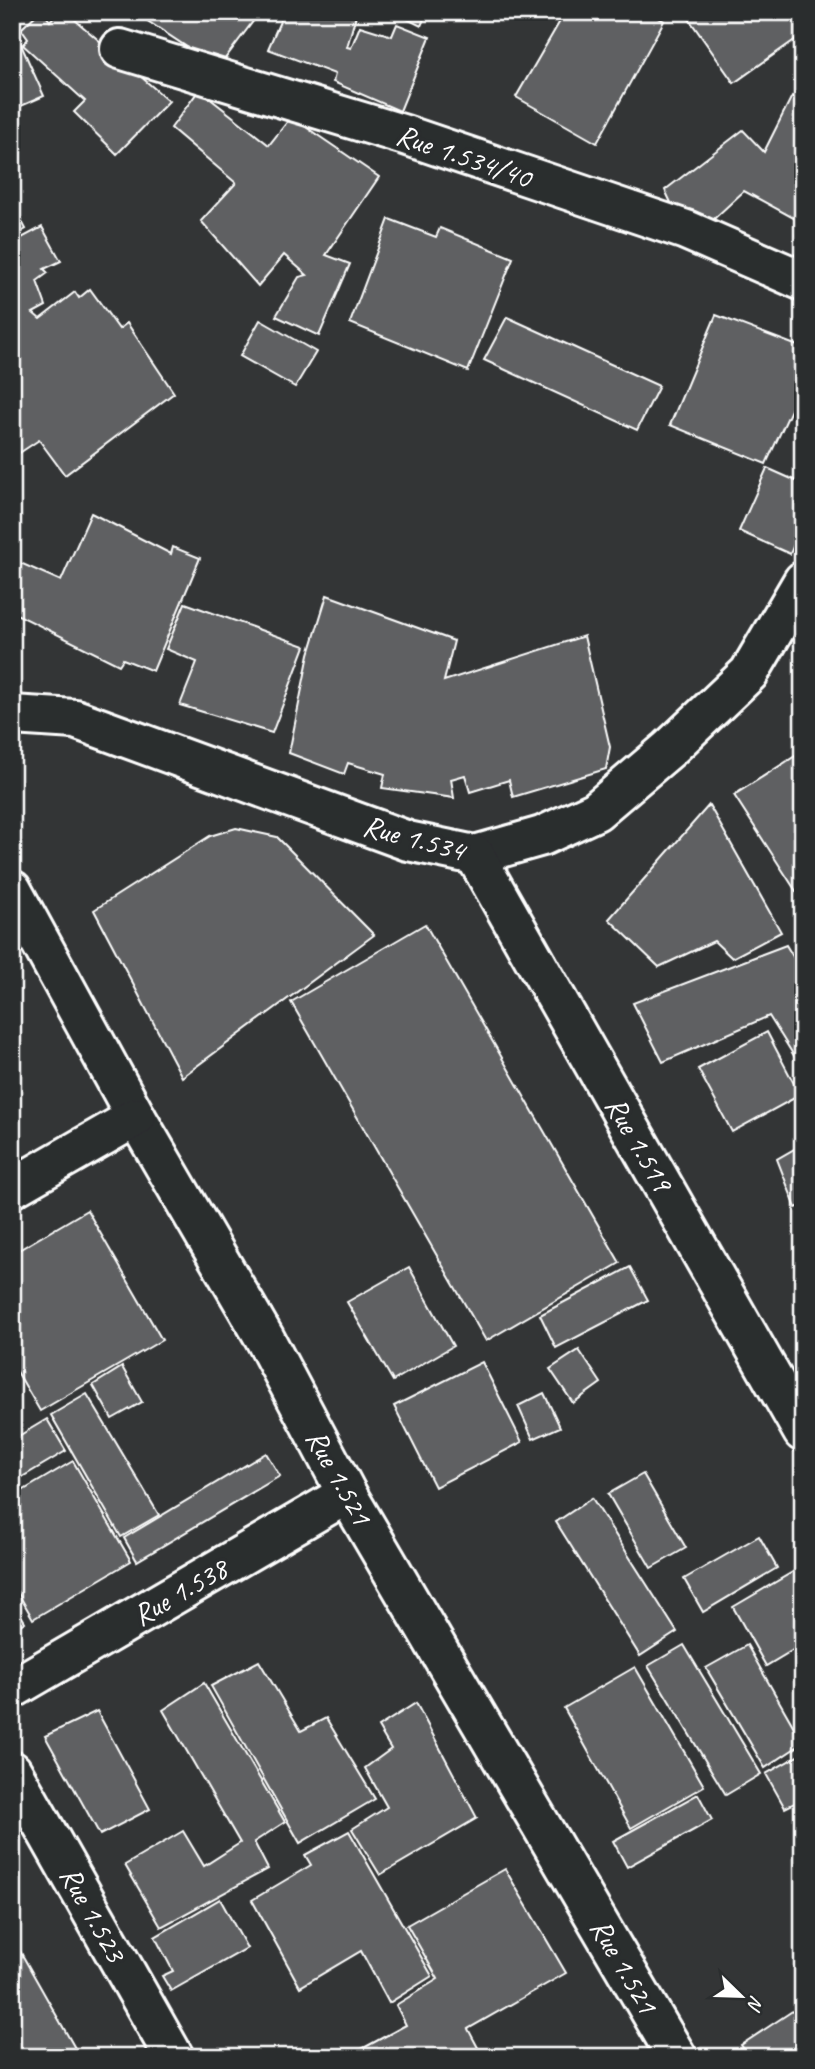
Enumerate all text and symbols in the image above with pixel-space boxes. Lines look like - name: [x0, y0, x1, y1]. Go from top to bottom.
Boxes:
- street label: Rue 1.534/40: [392, 115, 539, 198]
- street label: Rue 1.534: [359, 806, 471, 870]
- street label: Rue 1.519: [597, 1090, 683, 1200]
- street label: Rue 1.521: [297, 1423, 381, 1533]
- street label: Rue 1.538: [126, 1548, 236, 1634]
- street label: Rue 1.523: [51, 1860, 136, 1971]
- street label: Rue 1.521: [582, 1912, 667, 2022]
- north arrow: [706, 1960, 776, 2030]
- text: N: [741, 1992, 769, 2015]

